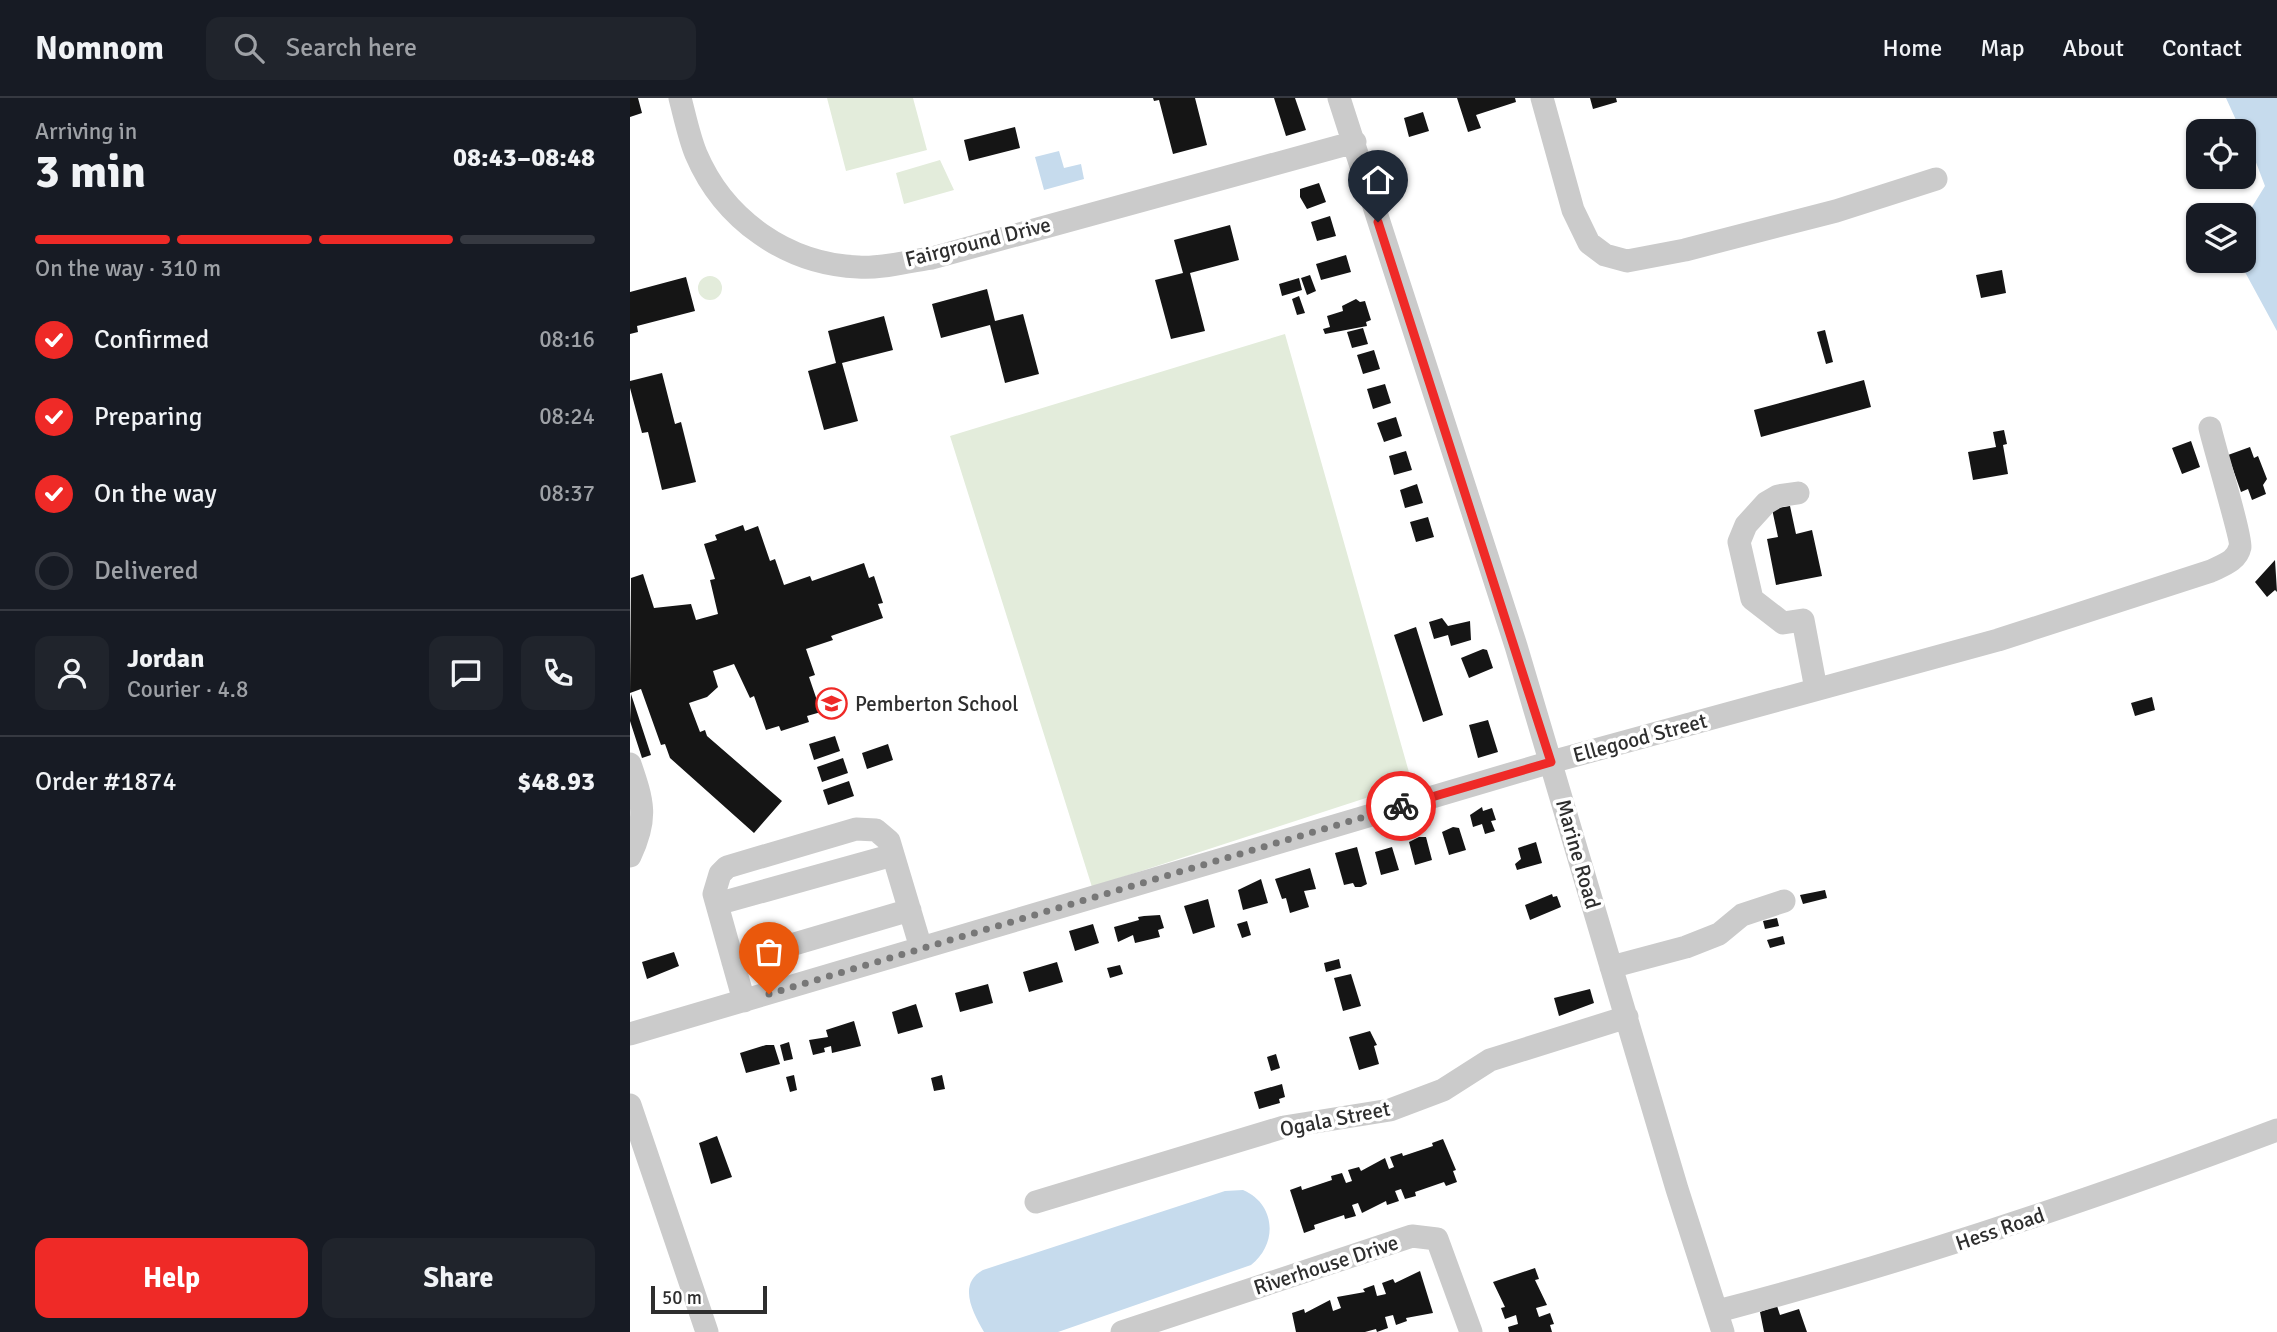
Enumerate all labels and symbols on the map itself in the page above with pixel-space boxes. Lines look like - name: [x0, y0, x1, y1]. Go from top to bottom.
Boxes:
- pin: [1348, 150, 1408, 222]
- street label: Fairground Drive: [902, 211, 1054, 273]
- school or university icon: Pemberton School: [815, 687, 849, 721]
- place label: Pemberton School: [855, 691, 1019, 717]
- street label: Ellegood Street: [1570, 708, 1710, 768]
- courier: [1366, 771, 1436, 841]
- street label: Marine Road: [1550, 796, 1606, 912]
- pin: [739, 922, 799, 994]
- street label: Ogala Street: [1278, 1096, 1392, 1142]
- street label: Hess Road: [1952, 1202, 2048, 1256]
- street label: Riverhouse Drive: [1250, 1229, 1402, 1301]
- scale bar: [651, 1283, 766, 1315]

